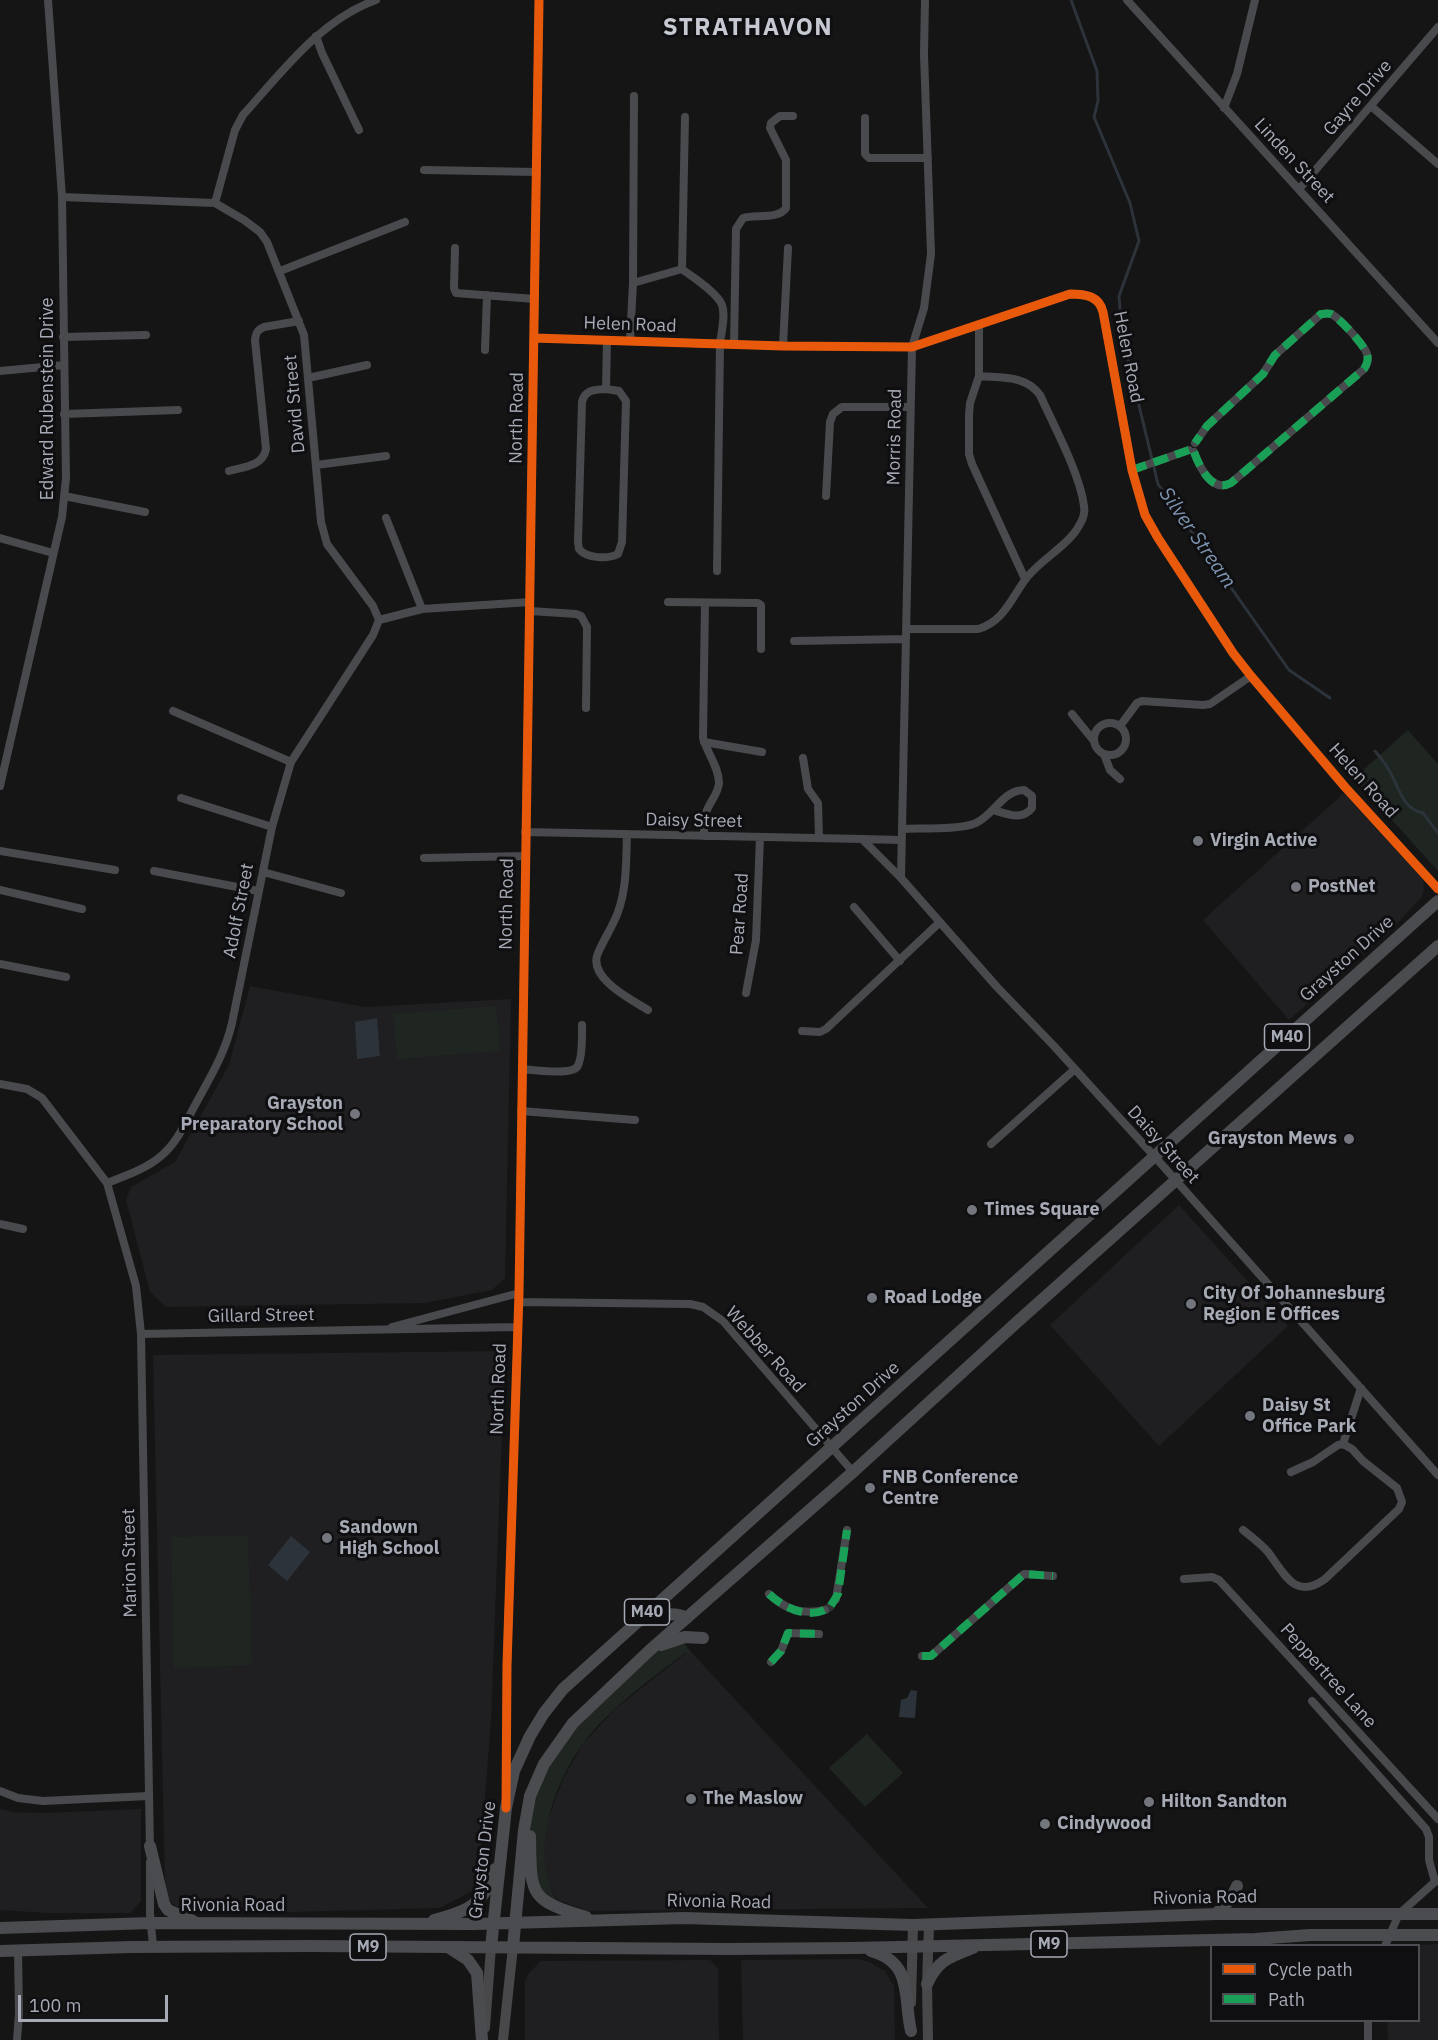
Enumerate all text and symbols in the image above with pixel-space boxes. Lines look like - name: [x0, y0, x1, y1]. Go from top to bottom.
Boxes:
- district label: STRATHAVON: [663, 14, 833, 42]
- street label: Gayre Drive: [1319, 56, 1397, 140]
- street label: Linden Street: [1249, 114, 1339, 208]
- street label: Edward Rubenstein Drive: [37, 297, 59, 501]
- street label: Helen Road: [1109, 309, 1147, 405]
- street label: Helen Road: [583, 313, 677, 337]
- street label: David Street: [280, 354, 310, 454]
- street label: North Road: [505, 372, 529, 464]
- street label: Morris Road: [883, 388, 907, 486]
- water label: Silver Stream: [1153, 483, 1241, 593]
- street label: Helen Road: [1324, 739, 1402, 823]
- street label: Daisy Street: [645, 809, 743, 833]
- place label: Virgin Active: [1210, 830, 1317, 852]
- marker: Virgin Active: [1191, 834, 1205, 848]
- street label: North Road: [495, 858, 519, 950]
- street label: Adolf Street: [219, 862, 259, 960]
- street label: Pear Road: [726, 872, 754, 956]
- place label: PostNet: [1308, 876, 1375, 898]
- marker: PostNet: [1289, 880, 1303, 894]
- street label: Grayston Drive: [1296, 911, 1398, 1007]
- road number: M40: [1264, 1024, 1310, 1050]
- place label: Grayston Preparatory School: [180, 1093, 343, 1136]
- street label: Daisy Street: [1122, 1102, 1204, 1188]
- marker: Grayston Preparatory School: [348, 1107, 362, 1121]
- place label: Grayston Mews: [1208, 1128, 1337, 1150]
- marker: Grayston Mews: [1342, 1132, 1356, 1146]
- place label: Times Square: [984, 1199, 1100, 1221]
- marker: Times Square: [965, 1203, 979, 1217]
- place label: City Of Johannesburg Region E Offices: [1203, 1283, 1385, 1326]
- place label: Road Lodge: [884, 1287, 982, 1309]
- marker: Road Lodge: [865, 1291, 879, 1305]
- marker: City Of Johannesburg Region E Offices: [1184, 1297, 1198, 1311]
- street label: Webber Road: [721, 1302, 809, 1398]
- street label: Gillard Street: [207, 1304, 315, 1328]
- street label: North Road: [487, 1343, 511, 1435]
- street label: Grayston Drive: [802, 1357, 904, 1453]
- place label: Daisy St Office Park: [1262, 1395, 1356, 1438]
- marker: Daisy St Office Park: [1243, 1409, 1257, 1423]
- place label: FNB Conference Centre: [882, 1467, 1018, 1510]
- marker: FNB Conference Centre: [863, 1481, 877, 1495]
- street label: Marion Street: [118, 1508, 142, 1618]
- place label: Sandown High School: [339, 1517, 439, 1559]
- marker: Sandown High School: [320, 1531, 334, 1545]
- road number: M40: [624, 1599, 670, 1625]
- street label: Peppertree Lane: [1275, 1619, 1381, 1733]
- place label: The Maslow: [703, 1788, 803, 1810]
- place label: Hilton Sandton: [1161, 1791, 1287, 1813]
- marker: The Maslow: [684, 1792, 698, 1806]
- marker: Hilton Sandton: [1142, 1795, 1156, 1809]
- street label: Grayston Drive: [465, 1800, 501, 1920]
- place label: Cindywood: [1057, 1813, 1151, 1835]
- marker: Cindywood: [1038, 1817, 1052, 1831]
- street label: Rivonia Road: [1152, 1886, 1258, 1910]
- street label: Rivonia Road: [666, 1890, 772, 1914]
- street label: Rivonia Road: [181, 1895, 285, 1917]
- road number: M9: [1031, 1931, 1067, 1957]
- road number: M9: [350, 1934, 386, 1960]
- legend: [1210, 1944, 1420, 2022]
- text: Cycle path: [1268, 1958, 1353, 1981]
- scale bar: [21, 1983, 171, 2021]
- text: Path: [1268, 1988, 1305, 2011]
- text: 100 m: [29, 1994, 81, 2017]

